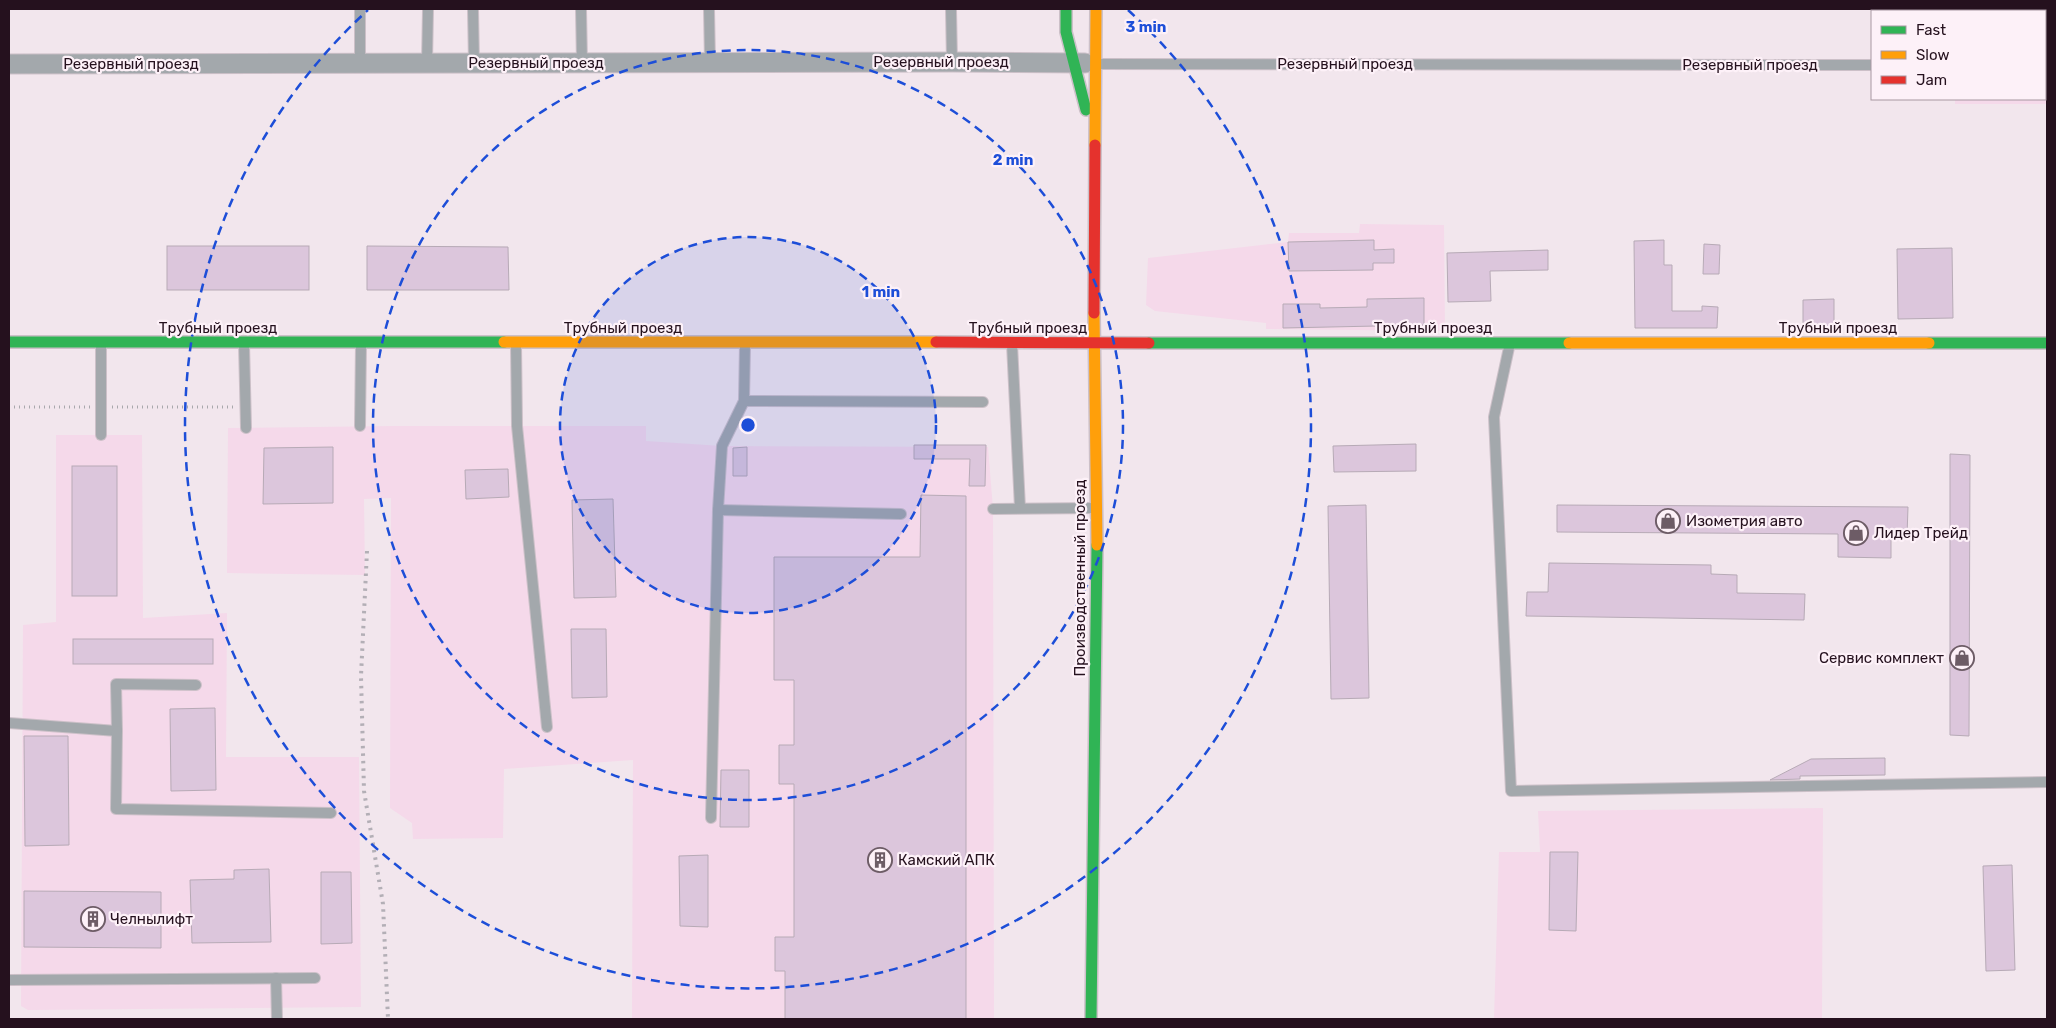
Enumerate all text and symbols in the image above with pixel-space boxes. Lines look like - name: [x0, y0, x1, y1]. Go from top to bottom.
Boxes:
- legend: [1871, 10, 2046, 100]
- text: 3 min: [1126, 18, 1166, 36]
- text: Fast: [1916, 21, 1946, 39]
- text: Slow: [1916, 46, 1949, 64]
- street label: Резервный проезд: [873, 53, 1009, 71]
- street label: Резервный проезд: [468, 54, 604, 72]
- street label: Резервный проезд: [63, 55, 199, 73]
- street label: Резервный проезд: [1277, 55, 1413, 73]
- street label: Резервный проезд: [1682, 56, 1818, 74]
- text: Jam: [1916, 71, 1947, 89]
- text: 2 min: [993, 151, 1033, 169]
- text: 1 min: [862, 283, 900, 301]
- street label: Трубный проезд: [159, 319, 277, 337]
- street label: Трубный проезд: [564, 319, 682, 337]
- street label: Трубный проезд: [969, 319, 1087, 337]
- street label: Трубный проезд: [1374, 319, 1492, 337]
- street label: Трубный проезд: [1779, 319, 1897, 337]
- centre of rings: [739, 416, 757, 434]
- street label: Производственный проезд: [1071, 479, 1089, 677]
- shop icon: Изометрия авто: [1655, 508, 1681, 534]
- place label: Изометрия авто: [1686, 512, 1803, 530]
- shop icon: Лидер Трейд: [1843, 520, 1869, 546]
- place label: Лидер Трейд: [1874, 524, 1968, 542]
- shop icon: Сервис комплект: [1949, 645, 1975, 671]
- place label: Сервис комплект: [1819, 649, 1944, 667]
- building icon: Камский АПК: [867, 847, 893, 873]
- place label: Камский АПК: [898, 851, 995, 869]
- building icon: Челнылифт: [80, 906, 106, 932]
- place label: Челнылифт: [110, 910, 193, 928]

